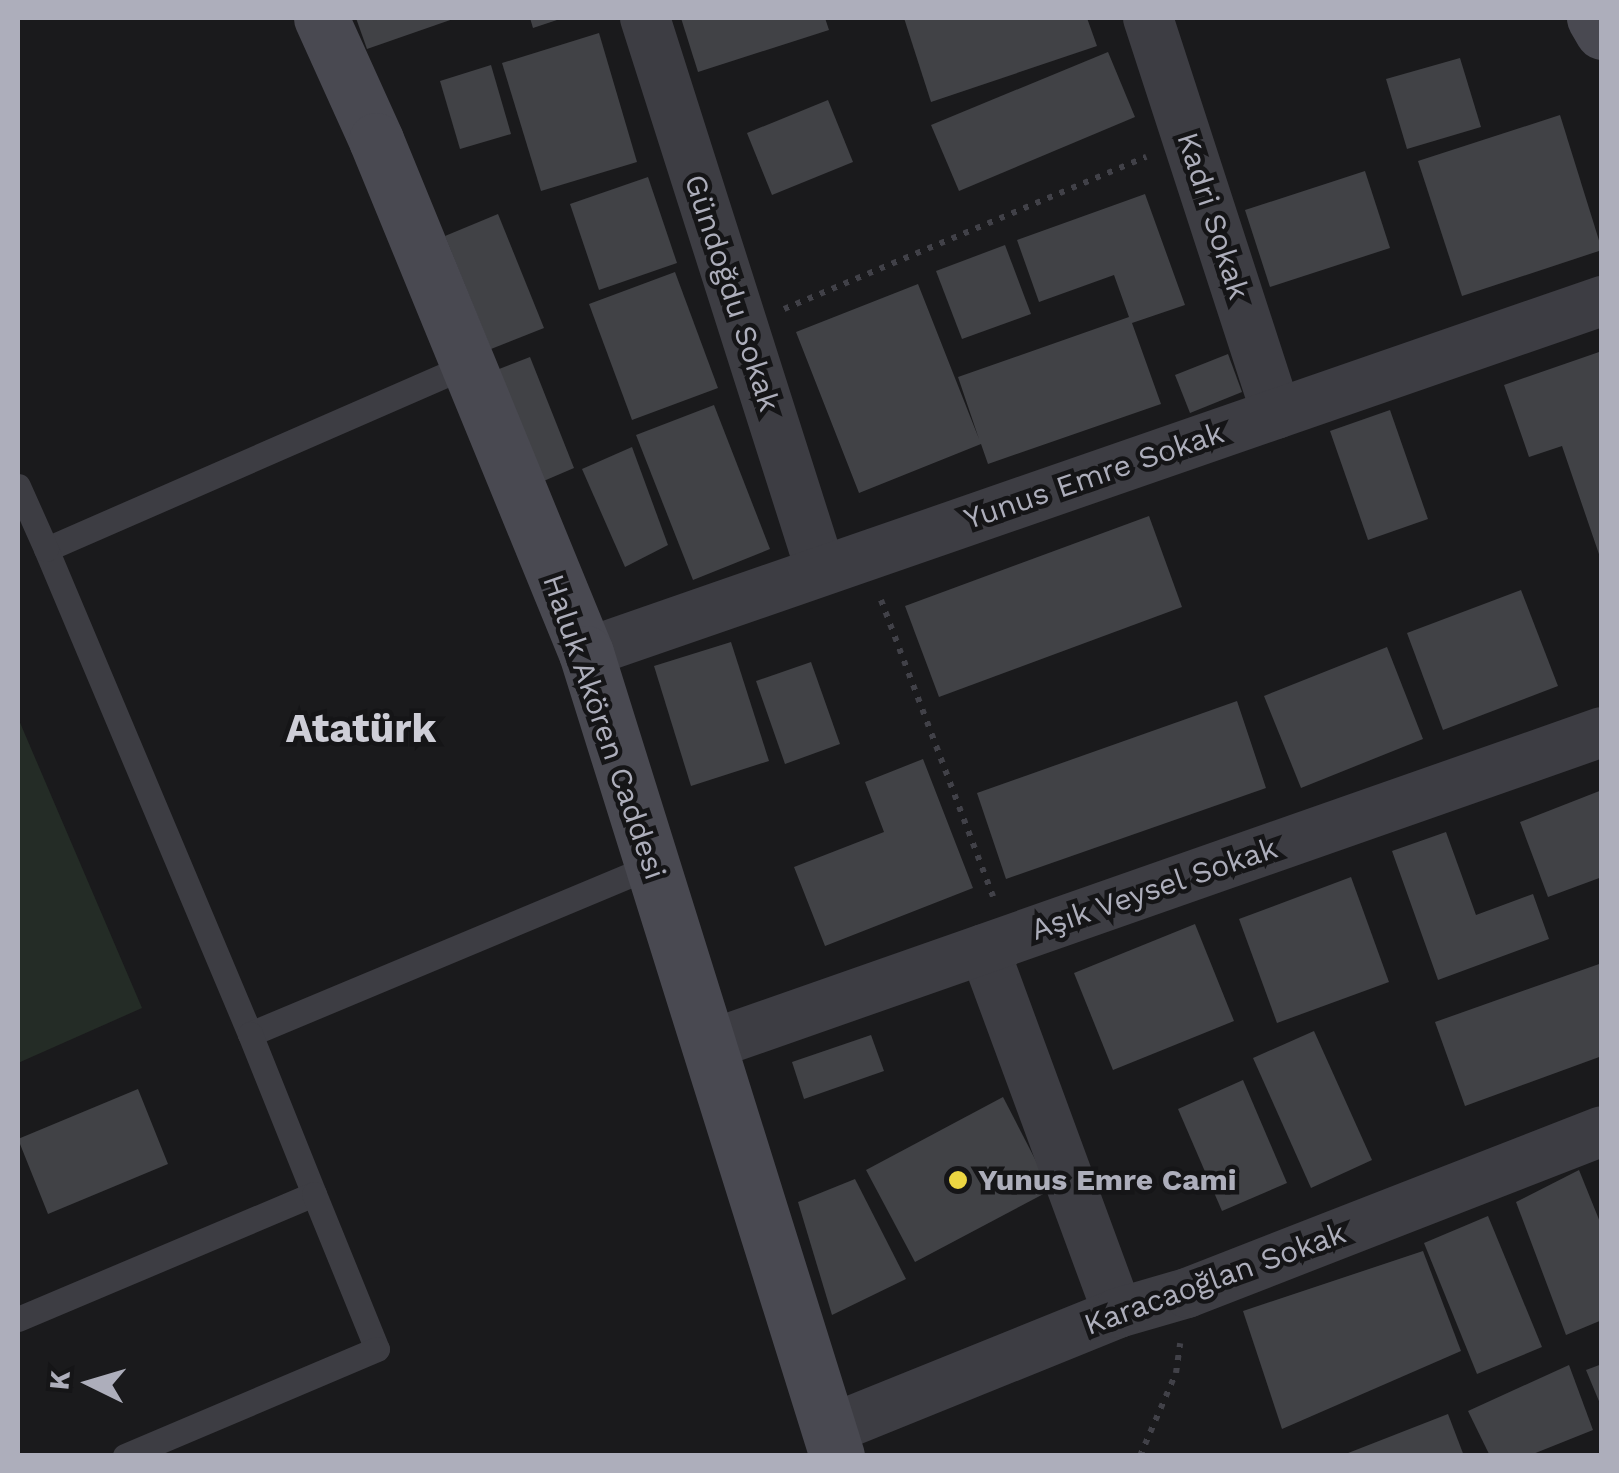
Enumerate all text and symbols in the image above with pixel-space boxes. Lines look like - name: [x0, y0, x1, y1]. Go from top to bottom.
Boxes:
- street label: Kadri Sokak: [1169, 128, 1257, 304]
- street label: Gündoğdu Sokak: [677, 170, 787, 416]
- street label: Yunus Emre Sokak: [959, 415, 1229, 537]
- street label: Haluk Akören Caddesi: [535, 569, 673, 885]
- district label: Atatürk: [286, 705, 436, 753]
- street label: Aşık Veysel Sokak: [1025, 830, 1283, 948]
- place label: Yunus Emre Cami: [978, 1162, 1237, 1198]
- marker: Yunus Emre Cami: [947, 1169, 969, 1191]
- street label: Karacaoğlan Sokak: [1079, 1215, 1351, 1343]
- north arrow: [40, 1333, 140, 1433]
- text: K: [42, 1369, 77, 1391]

